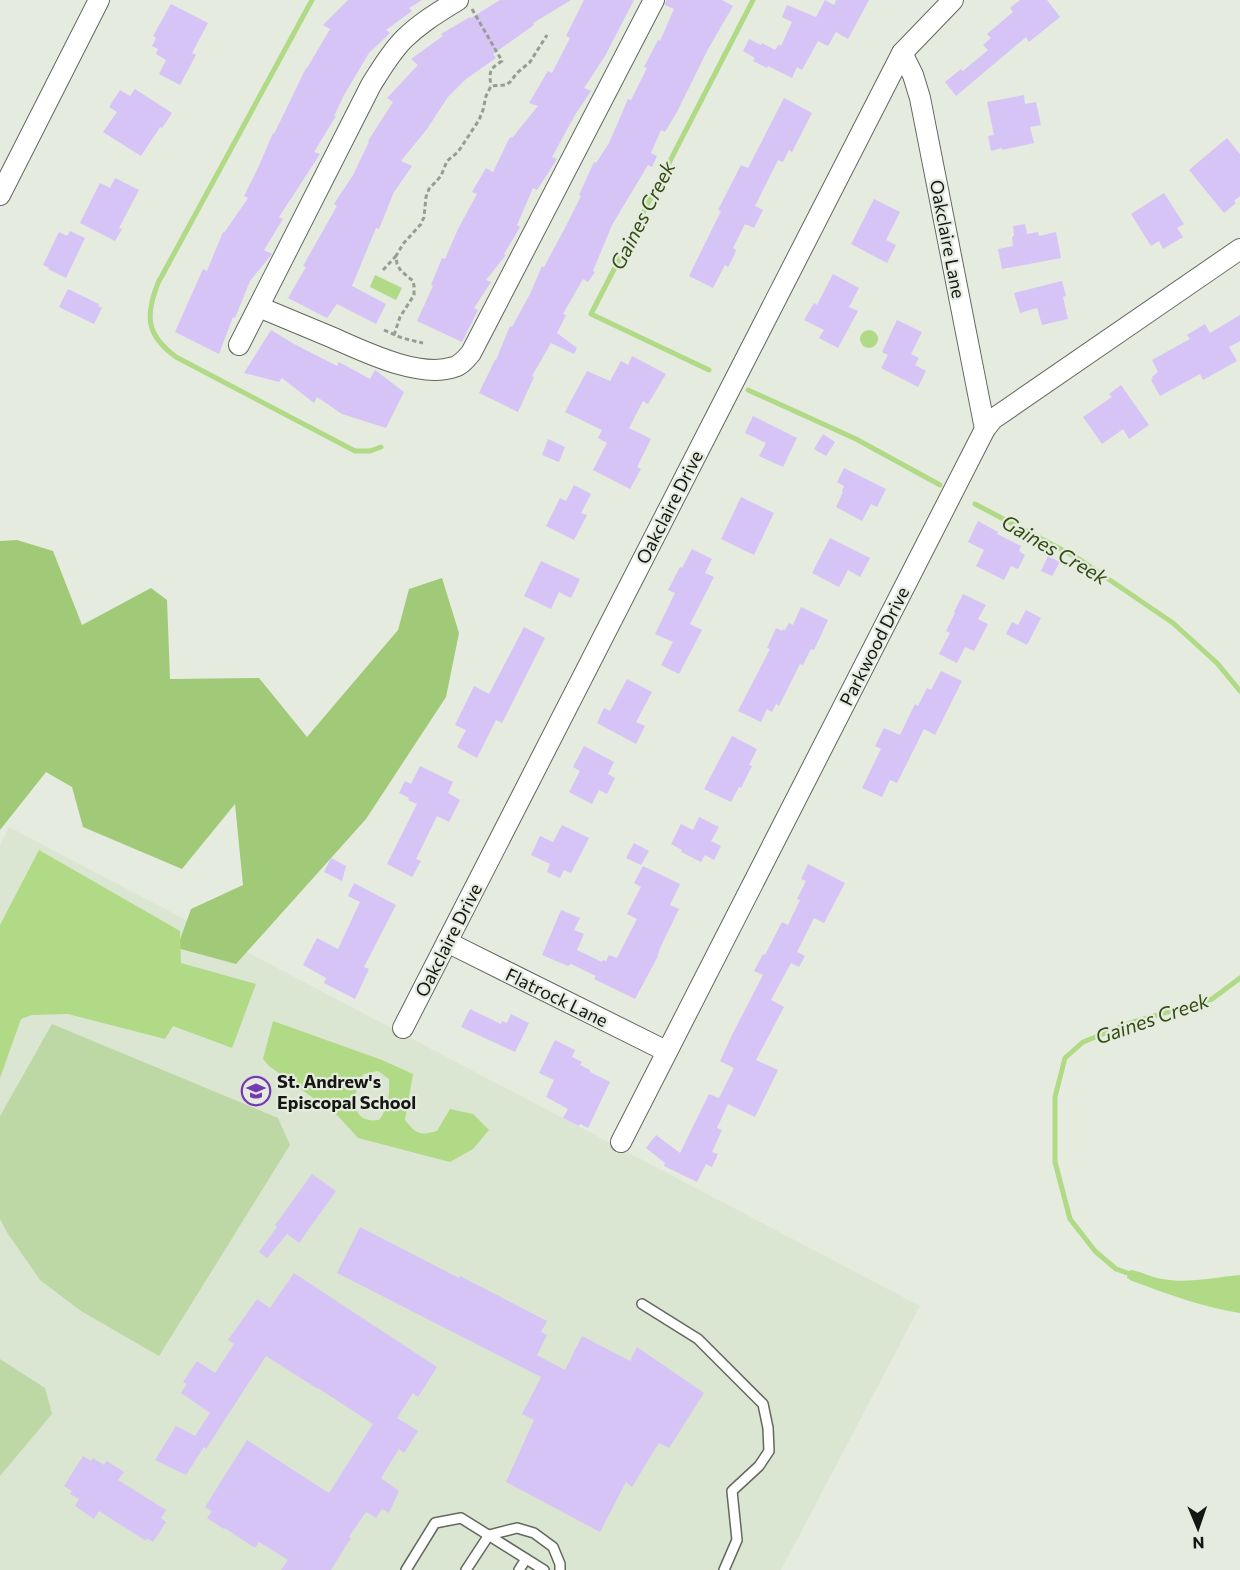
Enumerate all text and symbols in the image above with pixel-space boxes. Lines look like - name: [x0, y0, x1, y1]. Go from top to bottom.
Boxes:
- water label: Gaines Creek: [604, 156, 680, 273]
- street label: Oakclaire Lane: [926, 178, 970, 300]
- street label: Oakclaire Drive: [631, 447, 707, 567]
- water label: Gaines Creek: [998, 509, 1113, 590]
- street label: Parkwood Drive: [835, 583, 913, 709]
- street label: Oakclaire Drive: [410, 880, 486, 1000]
- street label: Flatrock Lane: [502, 963, 612, 1031]
- water label: Gaines Creek: [1092, 987, 1213, 1049]
- place label: St. Andrew's Episcopal School: [277, 1070, 416, 1113]
- school or university icon: St. Andrew's Episcopal School: [240, 1075, 272, 1107]
- north arrow: [1168, 1498, 1228, 1558]
- text: N: [1192, 1534, 1205, 1553]

